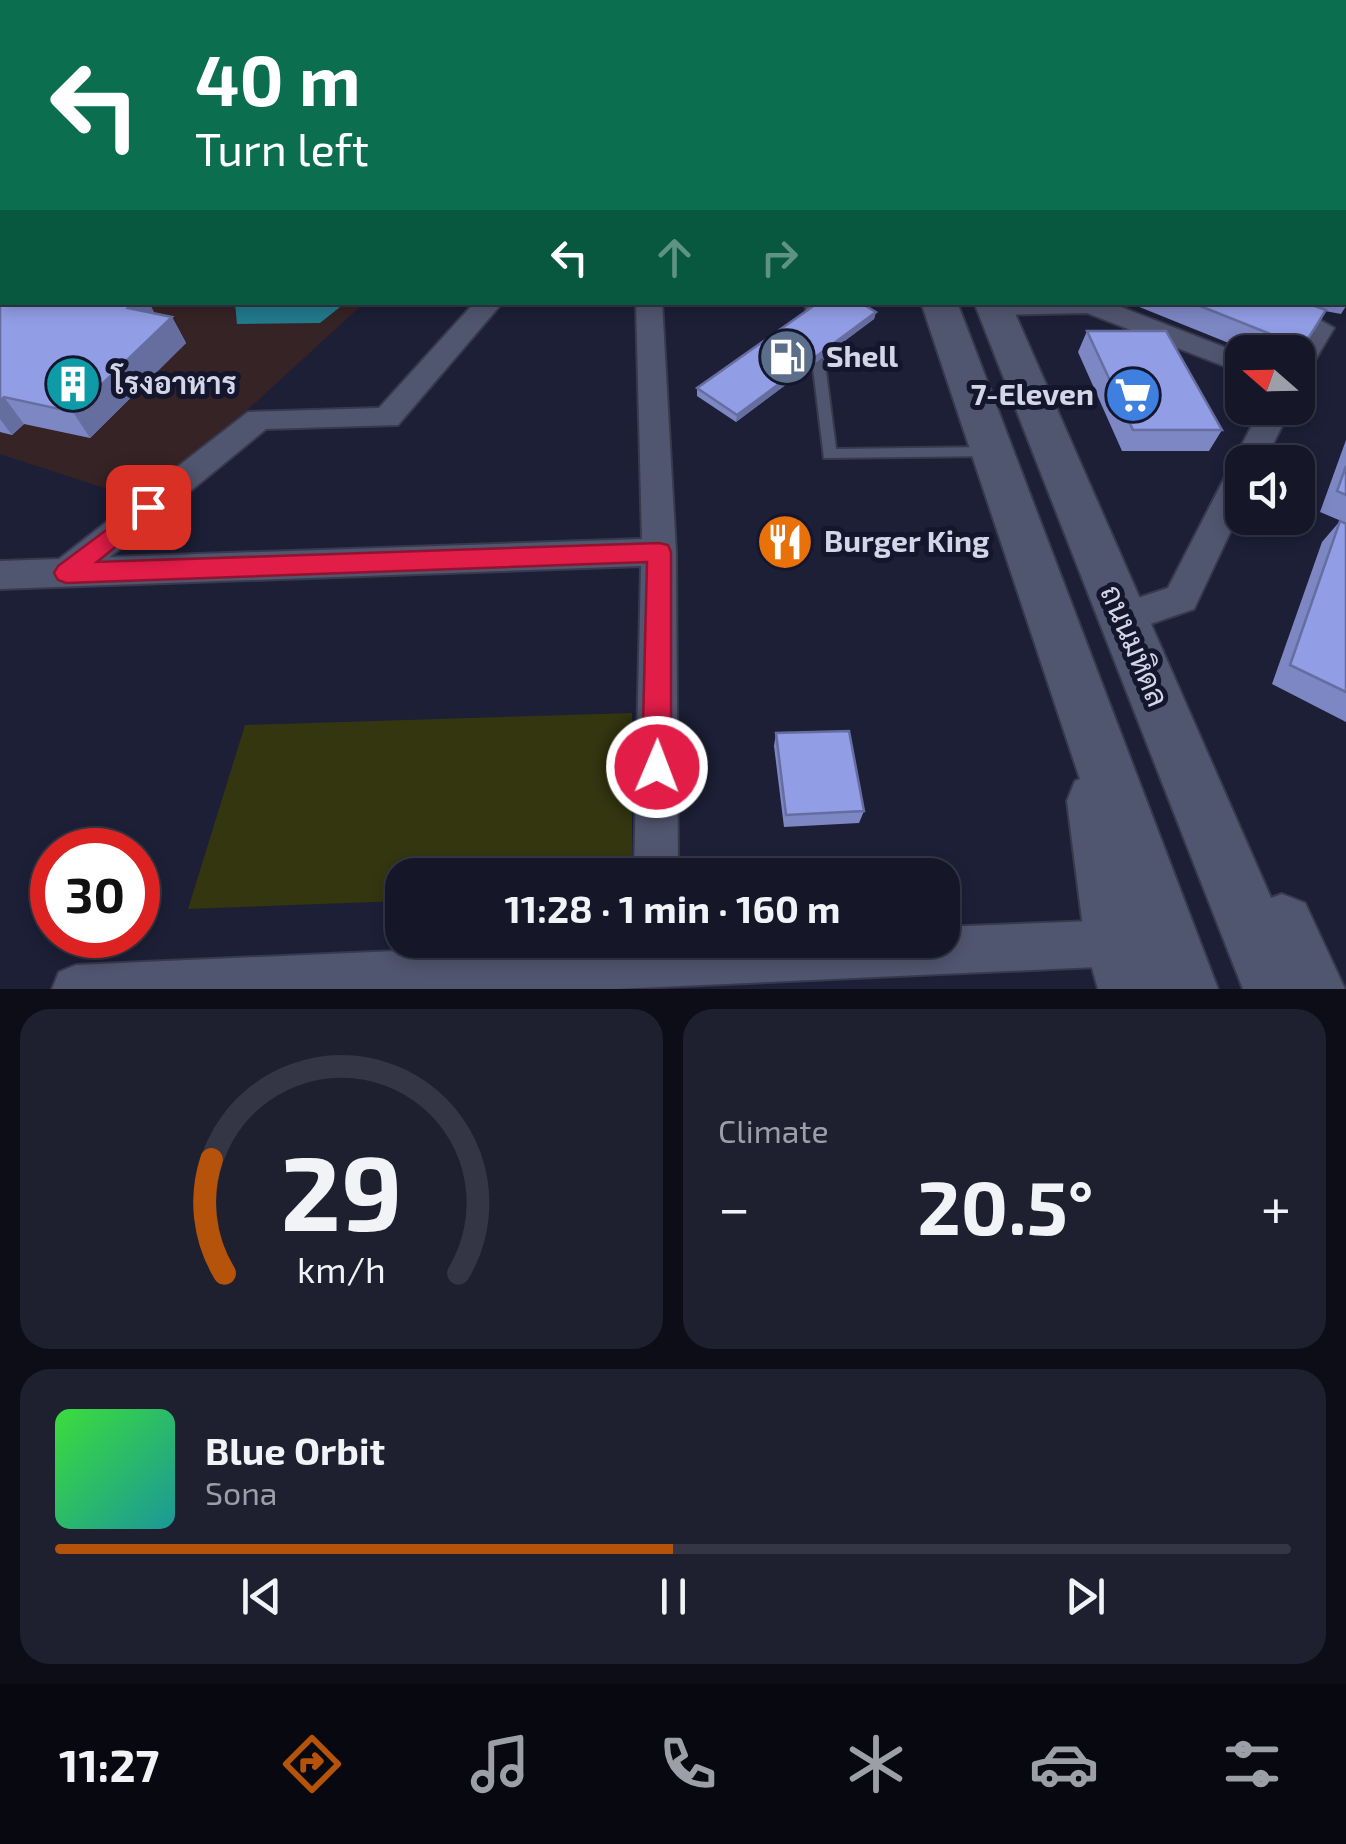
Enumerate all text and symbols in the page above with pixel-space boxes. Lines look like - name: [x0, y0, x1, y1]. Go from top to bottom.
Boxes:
- text: 40 m: [195, 36, 361, 120]
- icon: left: [30, 40, 160, 170]
- text: Turn left: [195, 121, 369, 175]
- icon: left: [542, 230, 597, 285]
- icon: ahead: [647, 230, 702, 285]
- icon: right: [752, 230, 807, 285]
- fuel station icon: Shell: [757, 327, 817, 387]
- north arrow: [1225, 335, 1315, 425]
- map controls: [1225, 335, 1315, 535]
- place label: Shell: [826, 337, 898, 373]
- building icon: โรงอาหาร: [43, 354, 103, 414]
- place label: โรงอาหาร: [110, 363, 237, 400]
- supermarket icon: 7-Eleven: [1103, 365, 1163, 425]
- place label: 7-Eleven: [971, 375, 1094, 411]
- button: sound: [1225, 445, 1315, 535]
- pin: [106, 465, 191, 550]
- icon: arrive: [121, 480, 176, 535]
- restaurant icon: Burger King: [755, 512, 815, 572]
- place label: Burger King: [824, 522, 990, 558]
- street label: ถนนมหิดล: [1094, 579, 1177, 711]
- position arrow: [605, 715, 709, 819]
- speed limit sign: 30: [30, 828, 160, 958]
- text: 11:28 · 1 min · 160 m: [504, 885, 841, 931]
- text: Climate: [718, 1111, 829, 1149]
- text: 29: [281, 1127, 402, 1252]
- text: 20.5°: [917, 1160, 1094, 1250]
- text: −: [718, 1173, 750, 1239]
- text: +: [1261, 1173, 1291, 1239]
- text: km/h: [297, 1247, 386, 1290]
- text: Blue Orbit: [205, 1427, 385, 1473]
- text: Sona: [205, 1473, 277, 1511]
- icon: previous: [234, 1569, 289, 1624]
- icon: pause: [646, 1569, 701, 1624]
- icon: next: [1058, 1569, 1113, 1624]
- icon: directions: [277, 1729, 347, 1799]
- icon: music: [465, 1729, 535, 1799]
- icon: phone: [653, 1729, 723, 1799]
- icon: climate: [841, 1729, 911, 1799]
- icon: car: [1029, 1729, 1099, 1799]
- icon: filters: [1217, 1729, 1287, 1799]
- text: 11:27: [59, 1737, 159, 1791]

